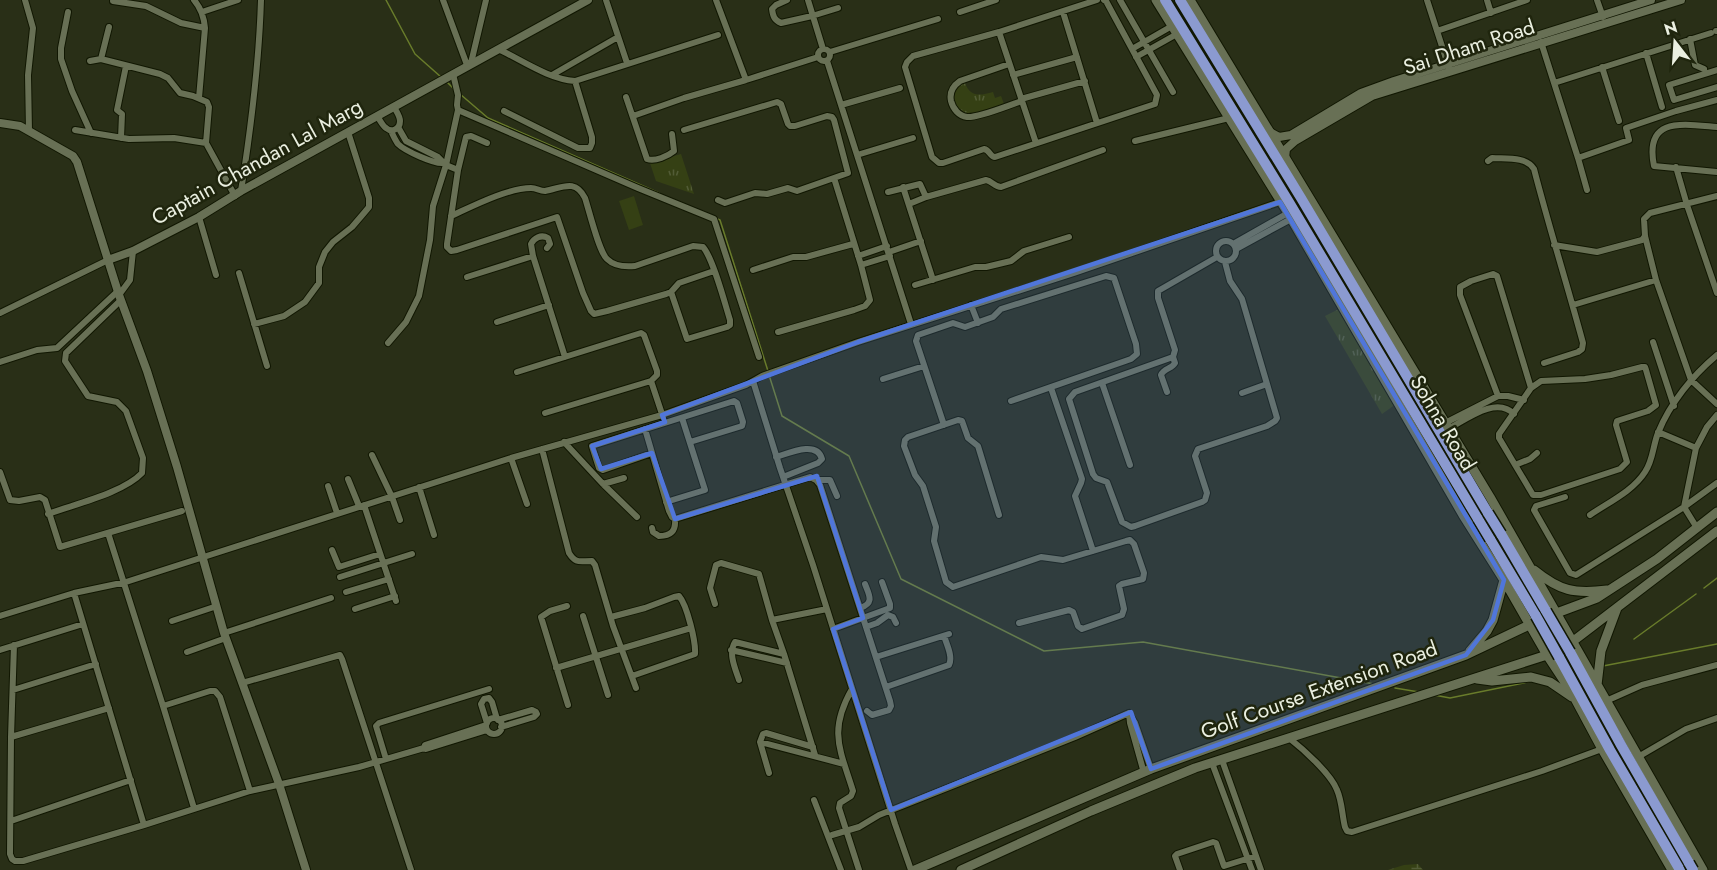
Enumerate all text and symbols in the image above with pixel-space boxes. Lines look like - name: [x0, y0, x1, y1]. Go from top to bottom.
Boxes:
- street label: Sai Dham Road: [1399, 12, 1539, 82]
- north arrow: [1645, 12, 1705, 72]
- text: N: [1661, 15, 1680, 41]
- street label: Captain Chandan Lal Marg: [146, 91, 368, 233]
- street label: Sohna Road: [1403, 370, 1483, 476]
- street label: Golf Course Extension Road: [1197, 633, 1441, 747]

